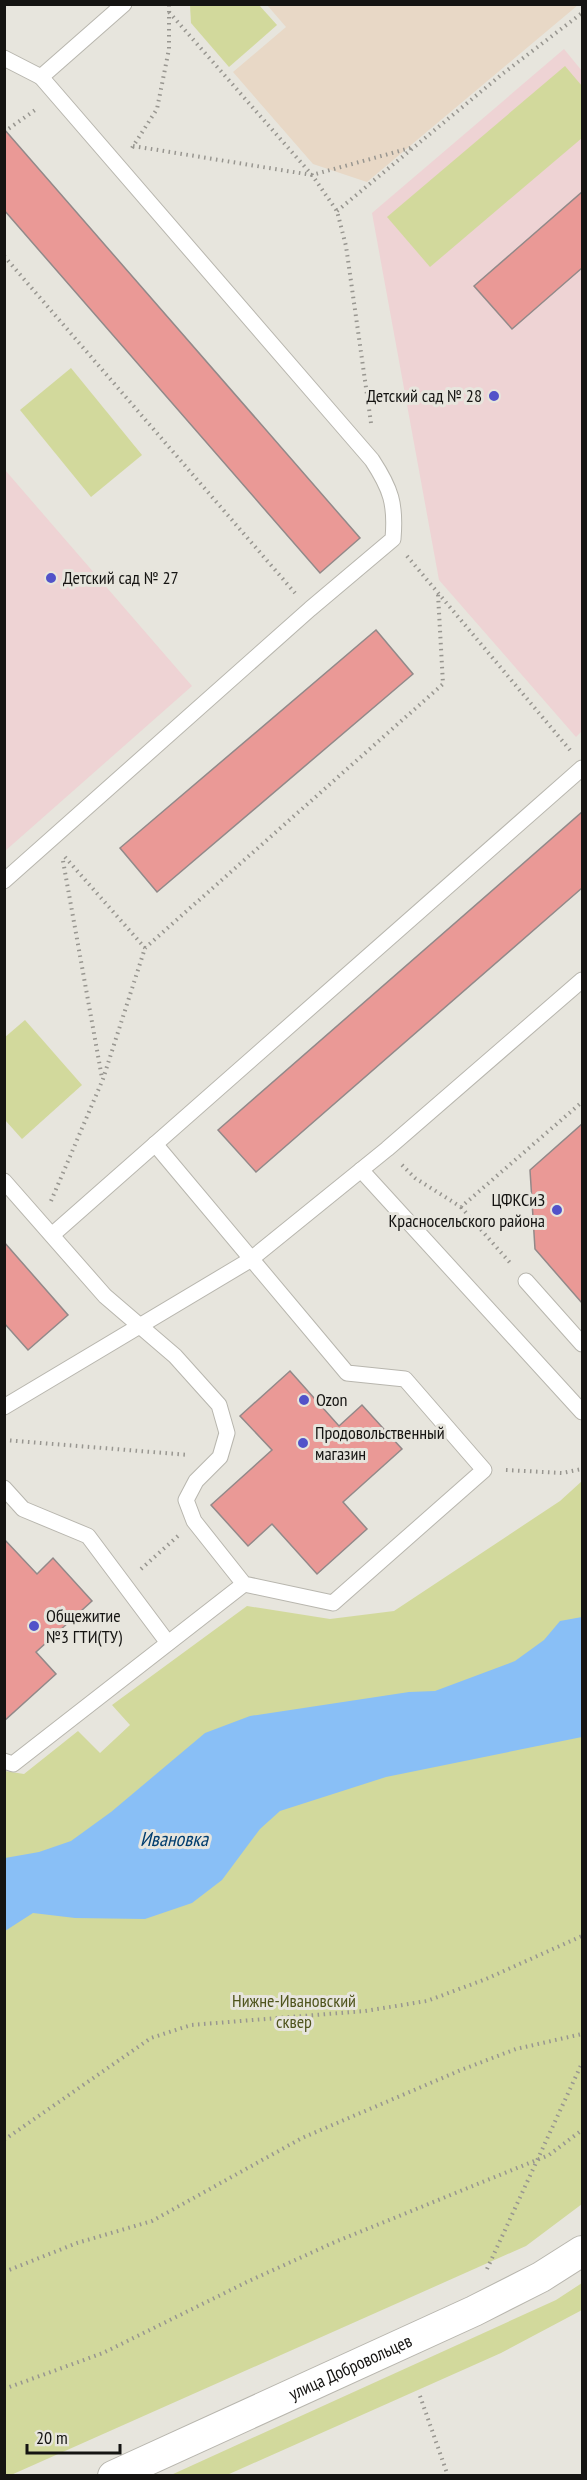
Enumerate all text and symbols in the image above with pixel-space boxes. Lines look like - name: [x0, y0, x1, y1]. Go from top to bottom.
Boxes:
- place label: Детский сад № 28: [366, 384, 482, 407]
- marker: Детский сад № 28: [487, 389, 501, 403]
- place label: Детский сад № 27: [63, 566, 179, 589]
- marker: Детский сад № 27: [44, 571, 58, 585]
- place label: ЦФКСиЗ Красносельского района: [388, 1188, 545, 1232]
- marker: ЦФКСиЗ Красносельского района: [550, 1203, 564, 1217]
- place label: Ozon: [316, 1388, 348, 1411]
- marker: Ozon: [297, 1393, 311, 1407]
- place label: Продовольственный магазин: [315, 1421, 445, 1465]
- marker: Продовольственный магазин: [296, 1436, 310, 1450]
- place label: Общежитие №3 ГТИ(ТУ): [46, 1604, 123, 1648]
- marker: Общежитие №3 ГТИ(ТУ): [27, 1619, 41, 1633]
- water label: Ивановка: [140, 1826, 209, 1852]
- park label: Нижне-Ивановский сквер: [232, 1989, 356, 2033]
- street label: улица Добровольцев: [285, 2329, 415, 2405]
- scale bar: [27, 2417, 120, 2455]
- text: 20 m: [36, 2426, 68, 2449]

